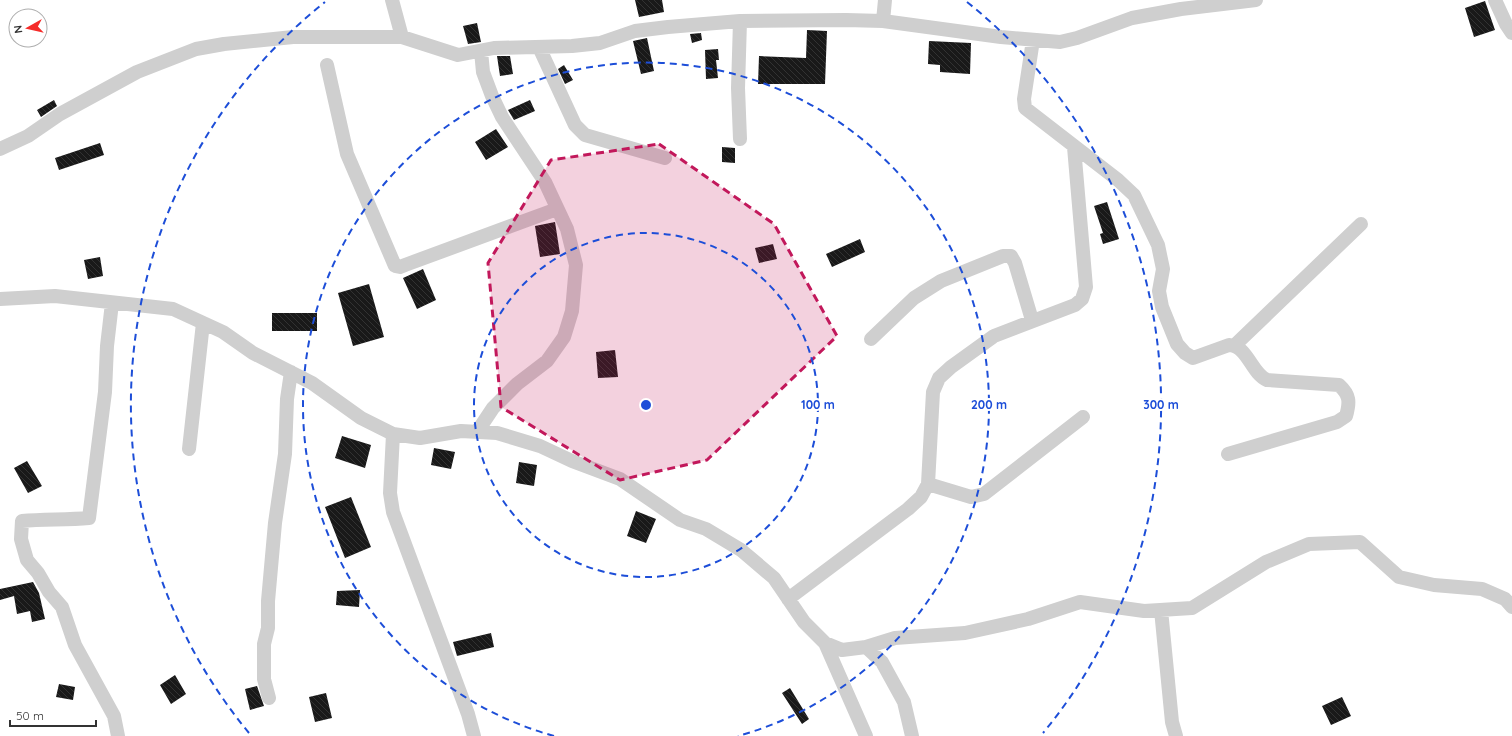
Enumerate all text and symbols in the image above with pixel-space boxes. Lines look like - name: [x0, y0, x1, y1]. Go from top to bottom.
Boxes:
- north arrow: [8, 8, 48, 48]
- text: N: [11, 24, 26, 34]
- text: 100 m: [801, 397, 835, 412]
- text: 200 m: [971, 397, 1007, 412]
- text: 300 m: [1143, 397, 1179, 412]
- centre of rings: [639, 398, 653, 412]
- scale bar: [10, 702, 96, 728]
- text: 50 m: [16, 708, 44, 723]

